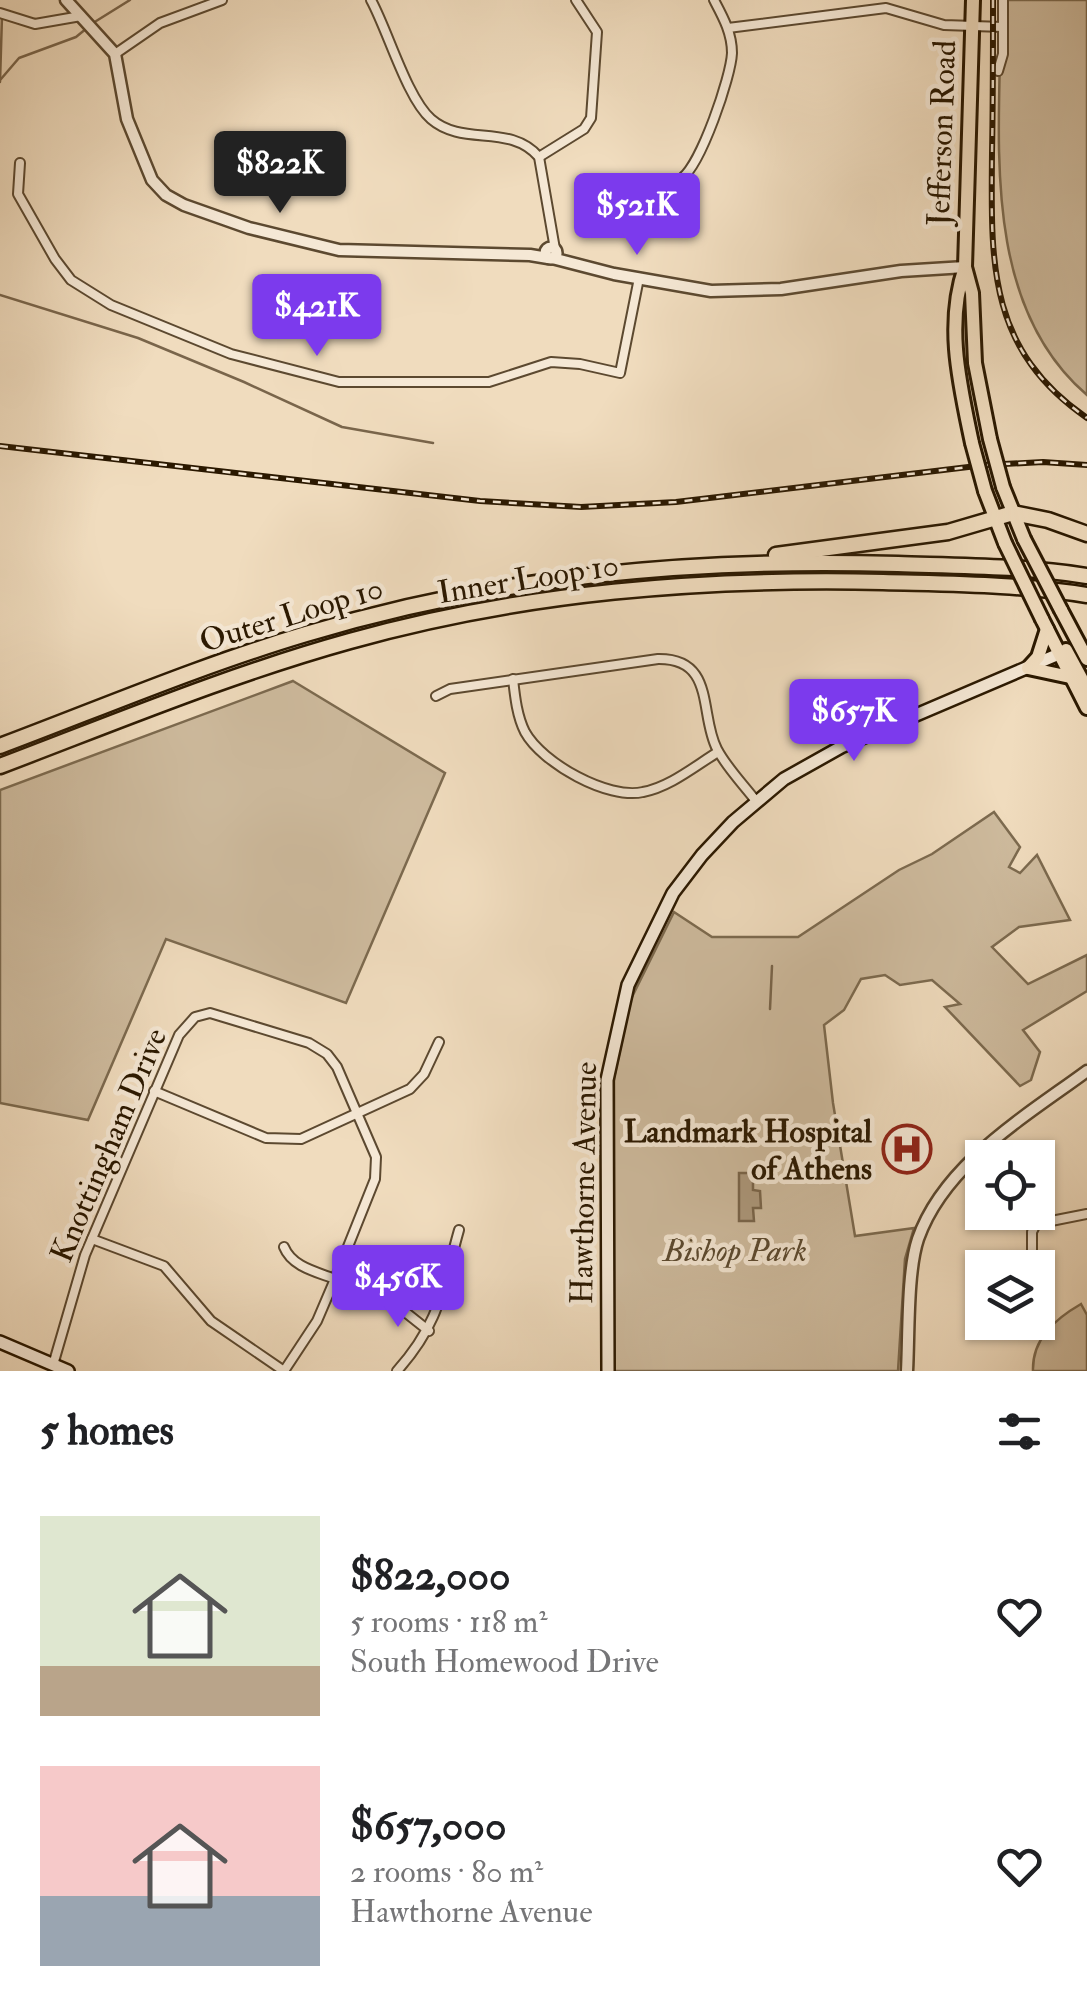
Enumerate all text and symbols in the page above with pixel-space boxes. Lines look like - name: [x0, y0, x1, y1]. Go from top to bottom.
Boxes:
- street label: Jefferson Road: [919, 39, 965, 228]
- pin: $822K: [210, 131, 350, 216]
- text: $822K: [236, 143, 324, 183]
- pin: $521K: [567, 173, 707, 258]
- text: $521K: [596, 185, 678, 225]
- pin: $421K: [247, 274, 387, 359]
- text: $421K: [274, 286, 360, 326]
- street label: Inner Loop 10: [435, 545, 621, 613]
- street label: Outer Loop 10: [195, 568, 388, 662]
- pin: $657K: [784, 679, 924, 764]
- text: $657K: [811, 691, 897, 731]
- street label: Knottingham Drive: [42, 1022, 176, 1268]
- street label: Hawthorne Avenue: [562, 1061, 606, 1305]
- place label: Landmark Hospital of Athens: [623, 1112, 873, 1189]
- hospital icon: Landmark Hospital of Athens: [881, 1123, 933, 1175]
- map controls: [965, 1140, 1055, 1340]
- button: locate: [965, 1140, 1055, 1230]
- park label: Bishop Park: [661, 1231, 807, 1271]
- pin: $456K: [328, 1245, 468, 1330]
- button: layers: [965, 1250, 1055, 1340]
- text: $456K: [354, 1257, 442, 1297]
- icon: filters: [992, 1404, 1047, 1459]
- text: 5 homes: [40, 1405, 174, 1457]
- text: $822,000: [350, 1550, 511, 1602]
- icon: home: [120, 1556, 240, 1676]
- icon: heart: [992, 1589, 1047, 1644]
- text: 5 rooms · 118 m²: [350, 1602, 547, 1642]
- text: South Homewood Drive: [350, 1642, 659, 1682]
- text: $657,000: [350, 1800, 506, 1852]
- icon: home: [120, 1806, 240, 1926]
- icon: heart: [992, 1839, 1047, 1894]
- text: 2 rooms · 80 m²: [350, 1852, 543, 1892]
- text: Hawthorne Avenue: [350, 1892, 593, 1932]

